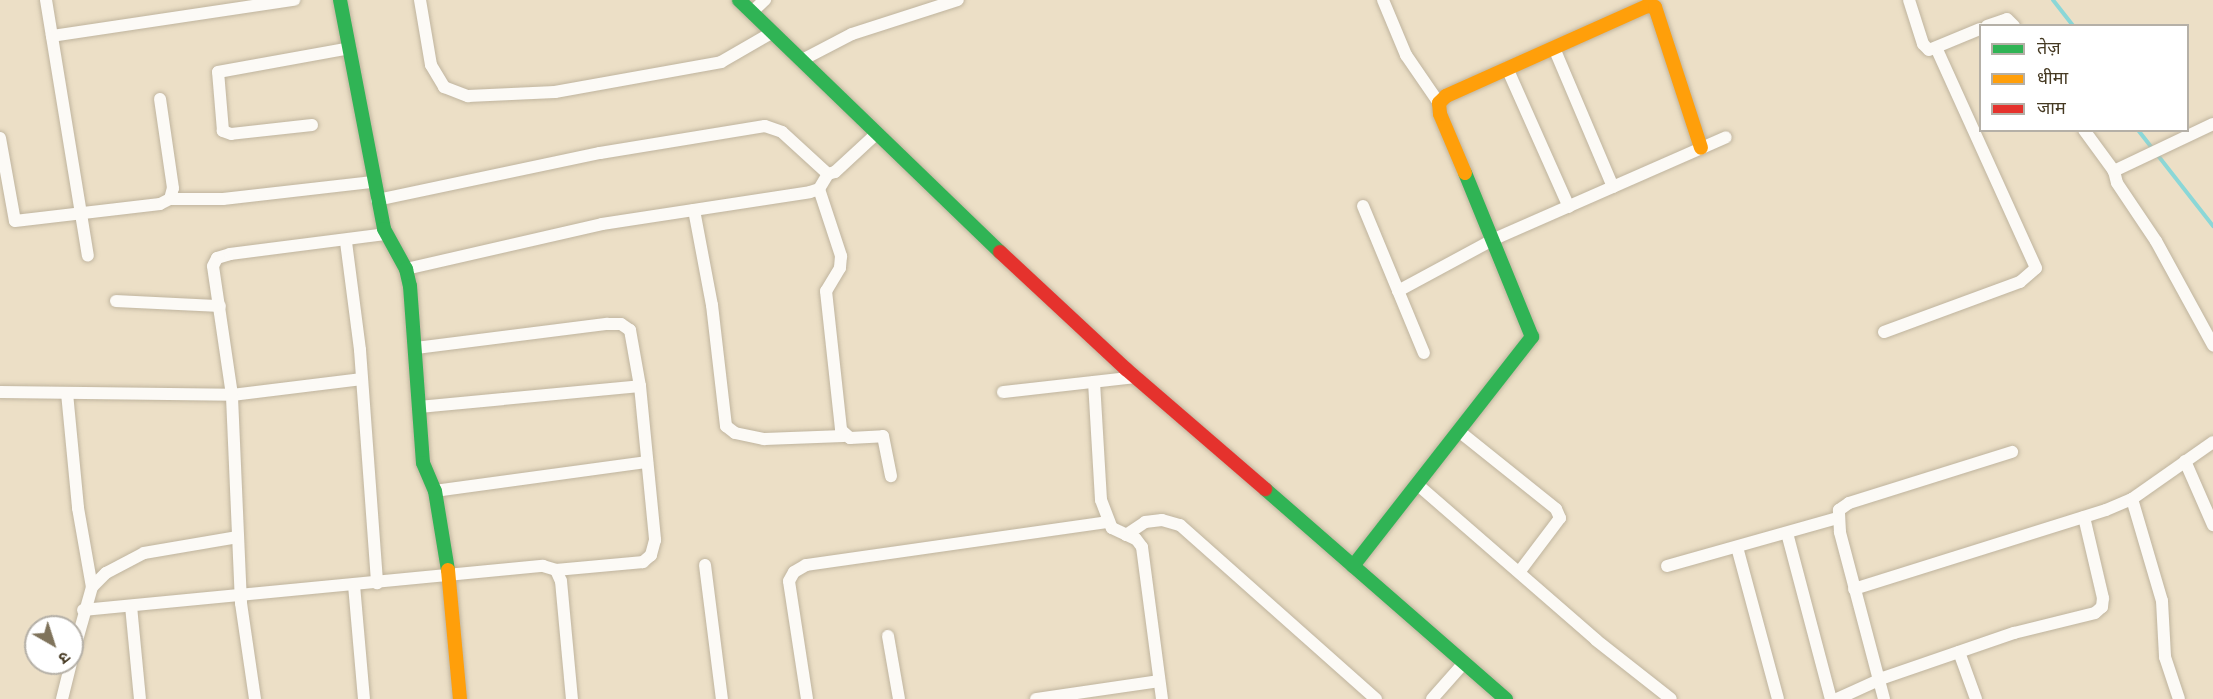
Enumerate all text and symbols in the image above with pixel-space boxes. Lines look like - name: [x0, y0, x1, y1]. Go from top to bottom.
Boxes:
- legend: [1979, 24, 2189, 132]
- text: तेज़: [2037, 38, 2061, 58]
- text: धीमा: [2037, 68, 2068, 88]
- text: जाम: [2037, 98, 2066, 118]
- north arrow: [24, 615, 84, 675]
- text: उ: [55, 648, 73, 667]

